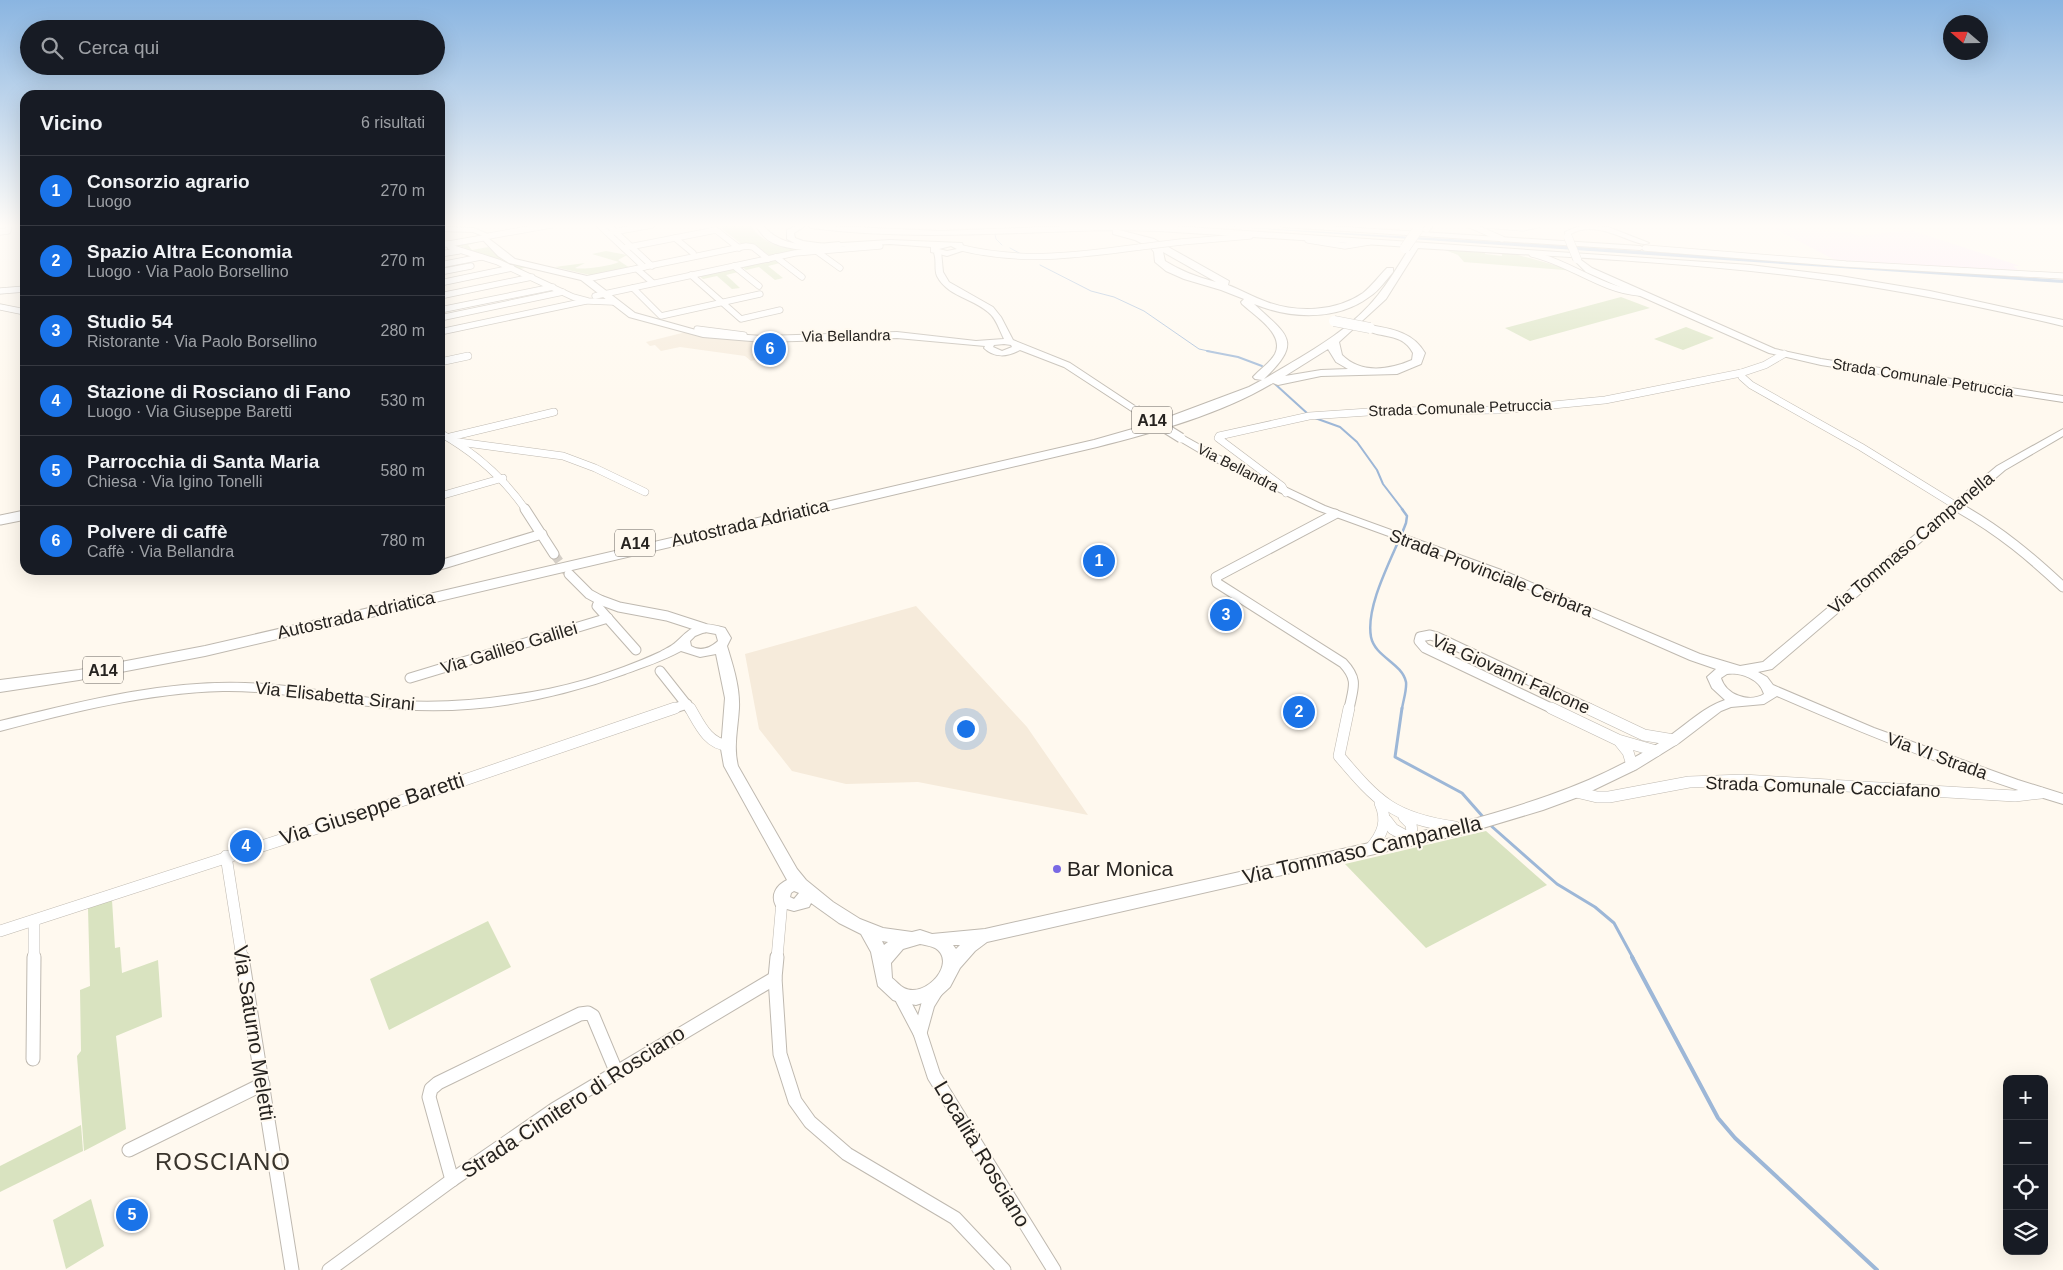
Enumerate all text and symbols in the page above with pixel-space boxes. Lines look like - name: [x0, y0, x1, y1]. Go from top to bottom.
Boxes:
- north arrow: [1943, 15, 1988, 60]
- search box: [20, 20, 445, 75]
- icon: search: [38, 34, 66, 62]
- text: Cerca qui: [78, 37, 159, 58]
- text: Vicino: [40, 111, 103, 134]
- text: 6 risultati: [361, 114, 425, 131]
- text: Consorzio agrario: [87, 171, 250, 192]
- text: 1: [52, 182, 60, 199]
- text: 270 m: [381, 182, 425, 199]
- text: Luogo: [87, 193, 132, 210]
- text: Spazio Altra Economia: [87, 241, 292, 262]
- text: 2: [52, 252, 60, 269]
- text: 270 m: [381, 252, 425, 269]
- text: Luogo · Via Paolo Borsellino: [87, 263, 289, 280]
- text: Studio 54: [87, 311, 173, 332]
- text: 3: [52, 322, 60, 339]
- text: 280 m: [381, 322, 425, 339]
- street label: Via Bellandra: [801, 326, 891, 345]
- pin: 6: [754, 330, 786, 368]
- text: Ristorante · Via Paolo Borsellino: [87, 333, 317, 350]
- street label: Strada Comunale Petruccia: [1831, 355, 2016, 400]
- text: Stazione di Rosciano di Fano: [87, 381, 351, 402]
- text: 4: [52, 392, 60, 409]
- text: 530 m: [381, 392, 425, 409]
- street label: Strada Comunale Petruccia: [1368, 396, 1553, 419]
- text: Luogo · Via Giuseppe Baretti: [87, 403, 292, 420]
- road number: A14: [1132, 406, 1172, 434]
- street label: Via Bellandra: [1195, 440, 1282, 496]
- text: Parrocchia di Santa Maria: [87, 451, 319, 472]
- text: 5: [52, 462, 60, 479]
- text: 580 m: [381, 462, 425, 479]
- street label: Via Tommaso Campanella: [1824, 467, 1998, 618]
- text: Chiesa · Via Igino Tonelli: [87, 473, 263, 490]
- street label: Autostrada Adriatica: [669, 495, 832, 551]
- text: Polvere di caffè: [87, 521, 227, 542]
- street label: Strada Provinciale Cerbara: [1387, 525, 1596, 621]
- road number: A14: [615, 530, 655, 556]
- text: 6: [52, 532, 60, 549]
- text: 780 m: [381, 532, 425, 549]
- pin: 1: [1083, 542, 1115, 580]
- text: Caffè · Via Bellandra: [87, 543, 234, 560]
- street label: Autostrada Adriatica: [275, 587, 438, 643]
- pin: 3: [1210, 596, 1242, 634]
- street label: Via Galileo Galilei: [438, 618, 580, 678]
- street label: Via Giovanni Falcone: [1429, 630, 1593, 718]
- road number: A14: [83, 656, 123, 684]
- street label: Via Elisabetta Sirani: [254, 678, 416, 714]
- pin: 2: [1283, 693, 1315, 731]
- your location: [953, 716, 979, 742]
- street label: Via VI Strada: [1884, 729, 1991, 784]
- street label: Via Giuseppe Baretti: [277, 768, 467, 849]
- street label: Strada Comunale Cacciafano: [1705, 773, 1941, 801]
- street label: Via Tommaso Campanella: [1240, 811, 1484, 888]
- pin: 4: [230, 827, 262, 865]
- place label: Bar Monica: [1067, 857, 1174, 880]
- marker: Bar Monica: [1051, 863, 1063, 875]
- street label: Via Saturno Meletti: [229, 944, 280, 1122]
- street label: Strada Cimitero di Rosciano: [457, 1021, 689, 1182]
- map controls: [2003, 1075, 2048, 1255]
- button: +: [2003, 1075, 2048, 1120]
- street label: Località Rosciano: [930, 1077, 1035, 1231]
- button: −: [2003, 1120, 2048, 1165]
- district label: ROSCIANO: [155, 1148, 291, 1175]
- button: locate: [2003, 1165, 2048, 1210]
- pin: 5: [116, 1196, 148, 1234]
- button: layers: [2003, 1210, 2048, 1255]

